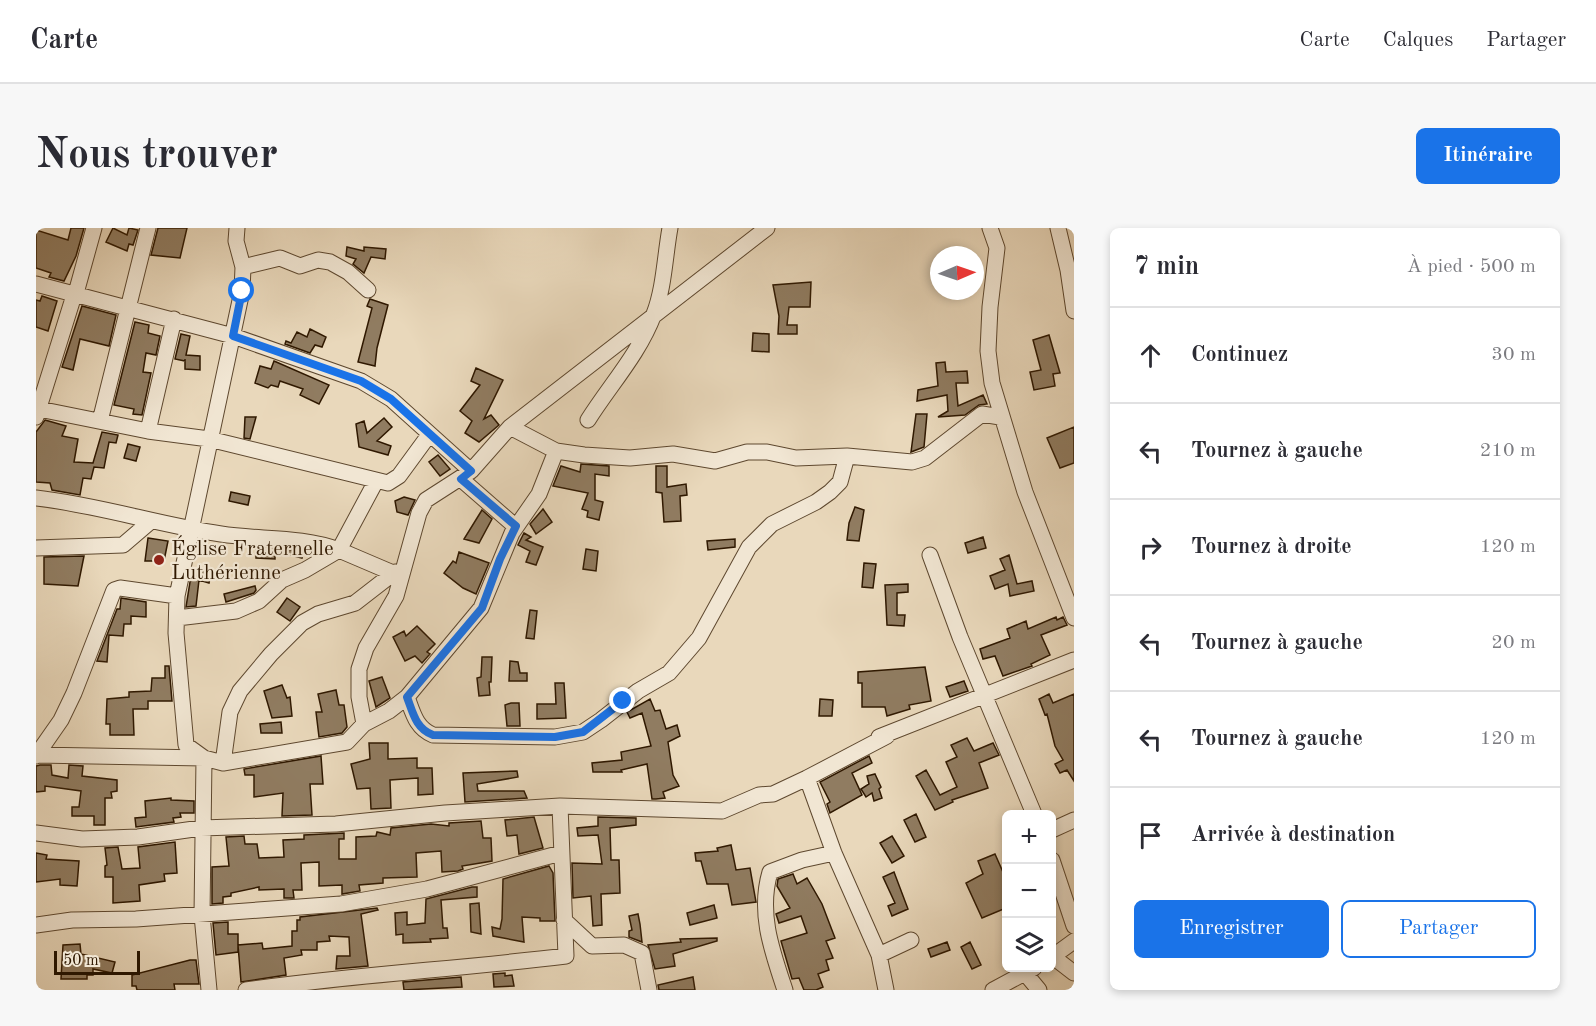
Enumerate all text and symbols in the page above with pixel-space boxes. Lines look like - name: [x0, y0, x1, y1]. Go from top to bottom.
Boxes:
- text: Carte: [30, 27, 98, 55]
- text: Carte: [1300, 30, 1350, 51]
- text: Calques: [1383, 30, 1453, 51]
- text: Partager: [1486, 30, 1566, 51]
- button: Itinéraire: [1416, 128, 1560, 184]
- text: Nous trouver: [36, 135, 278, 177]
- north arrow: [930, 246, 984, 300]
- text: 7 min: [1134, 254, 1199, 280]
- text: À pied · 500 m: [1407, 257, 1536, 277]
- route start: [228, 277, 254, 303]
- icon: ahead: [1134, 339, 1167, 372]
- text: Continuez: [1191, 344, 1288, 366]
- text: 30 m: [1491, 345, 1536, 365]
- icon: left: [1134, 435, 1167, 468]
- text: Tournez à gauche: [1191, 440, 1363, 462]
- text: 210 m: [1480, 441, 1536, 461]
- icon: right: [1134, 531, 1167, 564]
- place label: Église Fraternelle Luthérienne: [171, 535, 334, 584]
- text: Tournez à droite: [1191, 536, 1352, 558]
- text: 120 m: [1480, 537, 1536, 557]
- marker: Église Fraternelle Luthérienne: [152, 553, 166, 567]
- icon: left: [1134, 627, 1167, 660]
- text: Tournez à gauche: [1191, 632, 1363, 654]
- text: 20 m: [1491, 633, 1536, 653]
- route end: [609, 687, 635, 713]
- icon: left: [1134, 723, 1167, 756]
- text: Tournez à gauche: [1191, 728, 1363, 750]
- text: 120 m: [1480, 729, 1536, 749]
- map controls: [1002, 810, 1056, 972]
- button: +: [1002, 810, 1056, 864]
- icon: arrive: [1134, 819, 1167, 852]
- text: Arrivée à destination: [1191, 824, 1395, 846]
- button: −: [1002, 864, 1056, 918]
- button: Enregistrer: [1134, 900, 1329, 958]
- button: Partager: [1341, 900, 1536, 958]
- button: layers: [1002, 918, 1056, 972]
- scale bar: [54, 948, 140, 976]
- text: 50 m: [63, 953, 99, 969]

